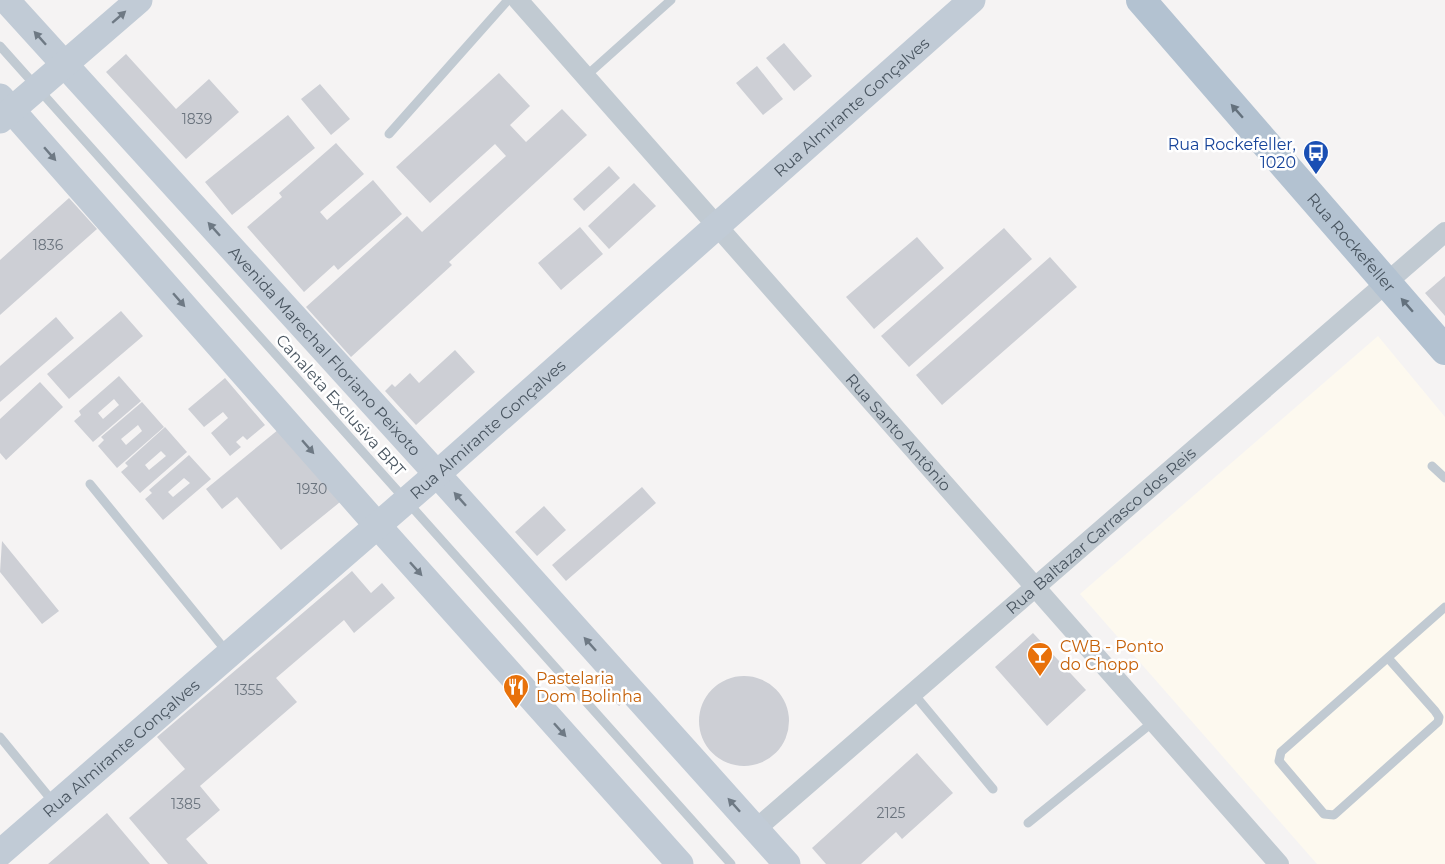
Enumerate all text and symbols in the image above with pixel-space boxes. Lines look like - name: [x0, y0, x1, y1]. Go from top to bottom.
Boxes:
- one-way arrow: [111, 11, 126, 24]
- one-way arrow: [34, 31, 47, 46]
- street label: Rua Almirante Gonçalves: [770, 33, 933, 181]
- one-way arrow: [1231, 104, 1244, 119]
- house number: 1839: [182, 110, 212, 128]
- place label: Rua Rockefeller, 1020: [1168, 135, 1296, 172]
- bus stop icon: Rua Rockefeller, 1020: [1301, 138, 1331, 176]
- one-way arrow: [43, 146, 56, 161]
- street label: Rua Rockefeller: [1303, 189, 1399, 296]
- one-way arrow: [207, 222, 221, 236]
- house number: 1836: [33, 236, 64, 254]
- street label: Avenida Marechal Floriano Peixoto: [224, 242, 425, 460]
- one-way arrow: [172, 293, 186, 308]
- one-way arrow: [1401, 298, 1414, 313]
- street label: Canaleta Exclusiva BRT: [272, 331, 410, 481]
- street label: Rua Almirante Gonçalves: [406, 356, 570, 503]
- street label: Rua Santo Antônio: [842, 370, 955, 495]
- one-way arrow: [301, 439, 314, 455]
- street label: Rua Baltazar Carrasco dos Reis: [1002, 443, 1200, 618]
- house number: 1930: [297, 480, 327, 498]
- one-way arrow: [454, 492, 467, 507]
- one-way arrow: [409, 561, 422, 576]
- one-way arrow: [584, 637, 597, 652]
- place label: CWB - Ponto do Chopp: [1060, 637, 1164, 674]
- bar icon: CWB - Ponto do Chopp: [1025, 640, 1055, 678]
- place label: Pastelaria Dom Bolinha: [536, 669, 642, 706]
- restaurant icon: Pastelaria Dom Bolinha: [501, 672, 531, 710]
- street label: Rua Almirante Gonçalves: [39, 675, 204, 822]
- house number: 1355: [235, 681, 263, 699]
- one-way arrow: [553, 722, 566, 737]
- house number: 1385: [171, 795, 201, 813]
- one-way arrow: [728, 798, 741, 813]
- house number: 2125: [877, 804, 906, 822]

